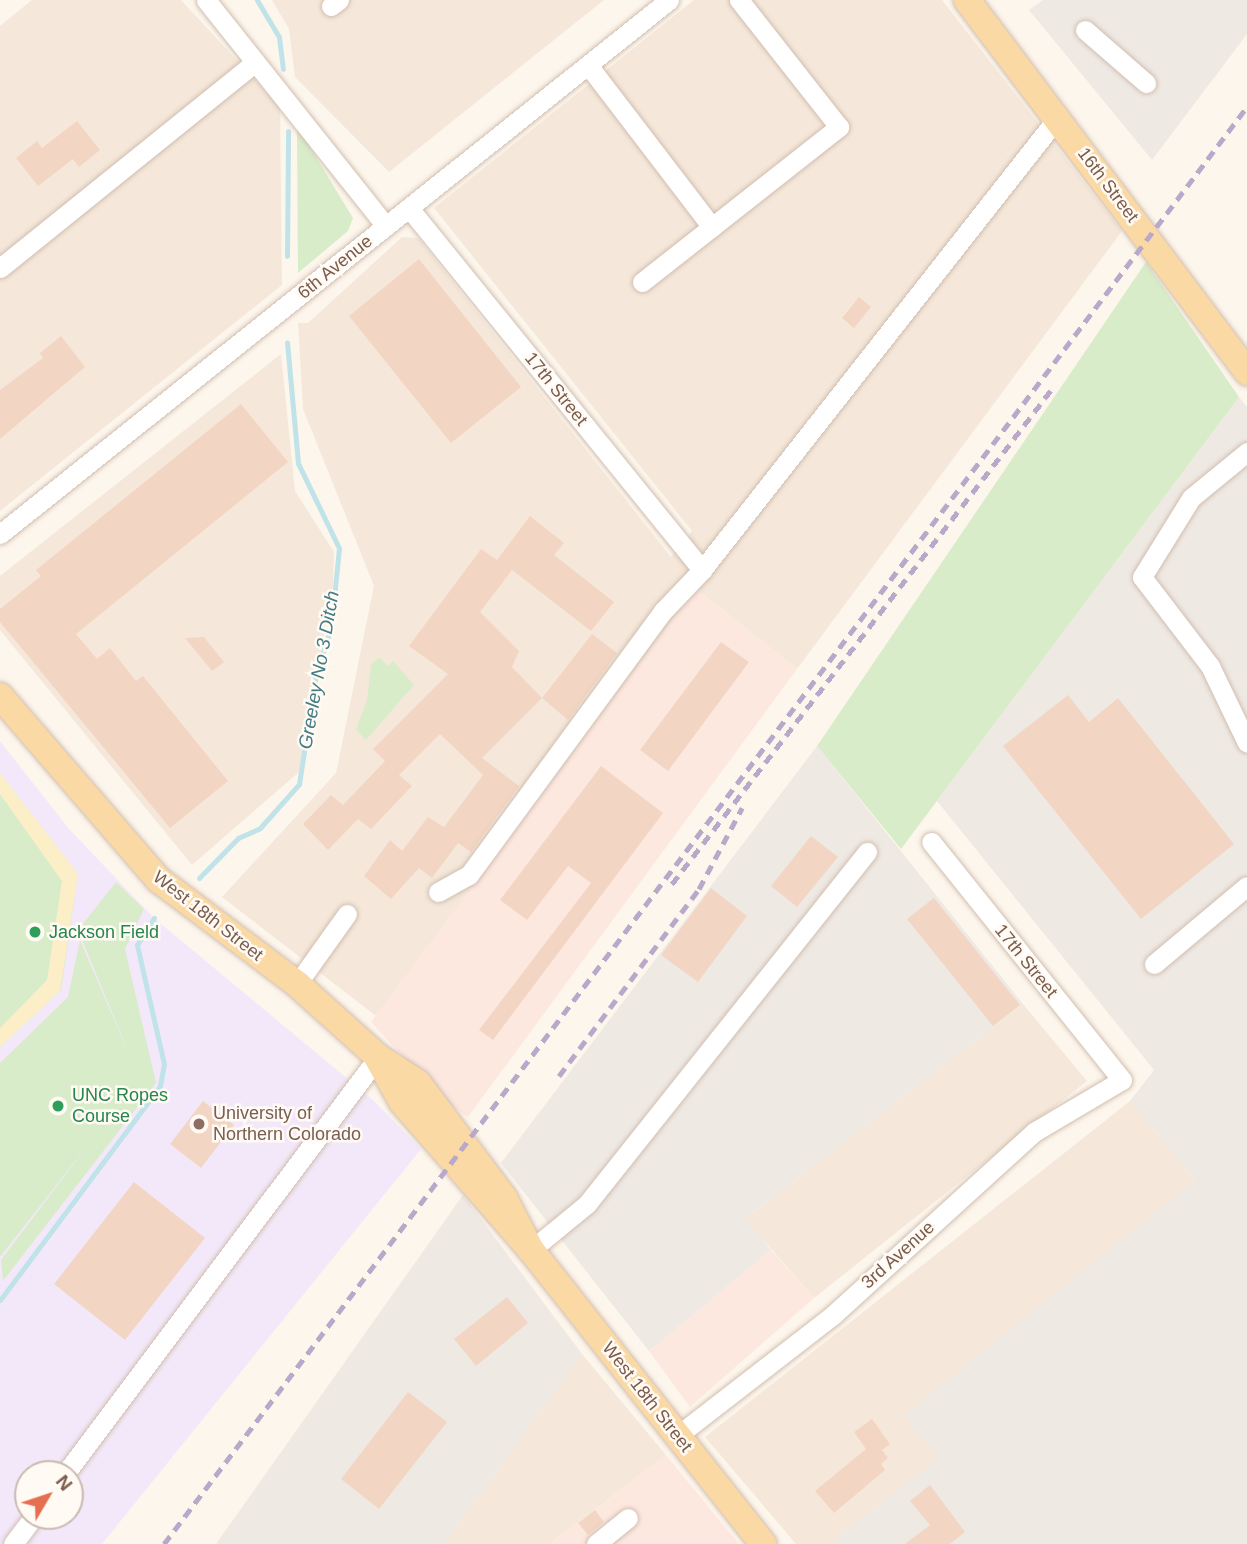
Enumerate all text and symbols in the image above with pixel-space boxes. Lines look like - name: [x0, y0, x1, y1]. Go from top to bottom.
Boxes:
- street label: 16th Street: [1073, 143, 1143, 227]
- street label: 6th Avenue: [293, 230, 377, 304]
- street label: 17th Street: [520, 348, 592, 430]
- water label: Greeley No 3 Ditch: [294, 589, 344, 751]
- street label: West 18th Street: [149, 866, 267, 966]
- street label: 17th Street: [990, 920, 1062, 1002]
- place label: Jackson Field: [49, 921, 159, 943]
- marker: Jackson Field: [27, 924, 43, 940]
- place label: UNC Ropes Course: [72, 1085, 168, 1128]
- marker: UNC Ropes Course: [50, 1098, 66, 1114]
- place label: University of Northern Colorado: [213, 1103, 361, 1146]
- marker: University of Northern Colorado: [191, 1116, 207, 1132]
- street label: 3rd Avenue: [857, 1216, 939, 1294]
- street label: West 18th Street: [597, 1338, 697, 1456]
- north arrow: [14, 1460, 84, 1530]
- text: N: [52, 1471, 77, 1495]

